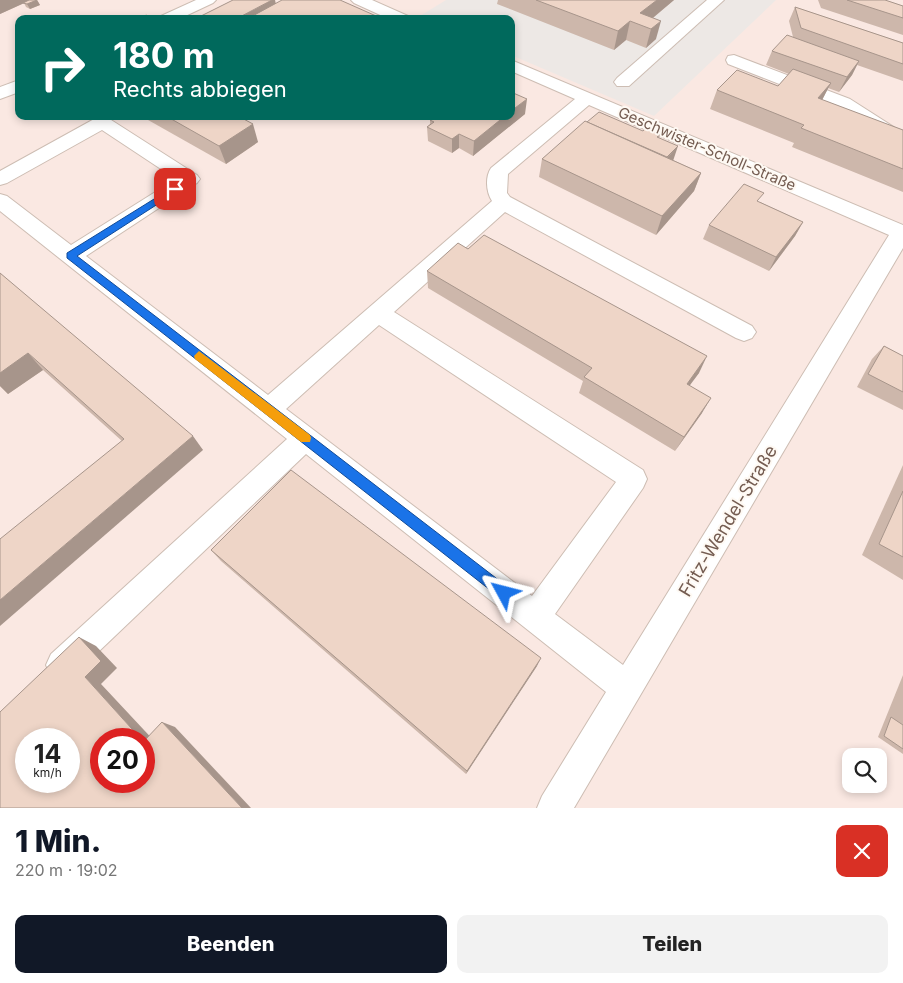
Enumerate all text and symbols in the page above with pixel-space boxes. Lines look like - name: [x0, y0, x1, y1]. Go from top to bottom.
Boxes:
- text: 180 m: [113, 34, 215, 76]
- icon: right: [30, 35, 95, 100]
- text: Rechts abbiegen: [113, 76, 287, 102]
- street label: Geschwister-Scholl-Straße: [615, 102, 799, 195]
- pin: [154, 168, 196, 210]
- icon: arrive: [161, 175, 189, 203]
- street label: Fritz-Wendel-Straße: [674, 441, 781, 600]
- position arrow: [477, 566, 529, 618]
- speed limit sign: 20: [90, 728, 155, 793]
- text: 14: [34, 739, 61, 769]
- map controls: [842, 748, 887, 793]
- button: search: [842, 748, 887, 793]
- text: km/h: [33, 765, 62, 780]
- text: 1 Min.: [15, 823, 101, 859]
- button: close: [836, 825, 888, 877]
- text: 220 m · 19:02: [15, 860, 118, 880]
- button: Beenden: [15, 915, 447, 973]
- button: Teilen: [457, 915, 888, 973]

